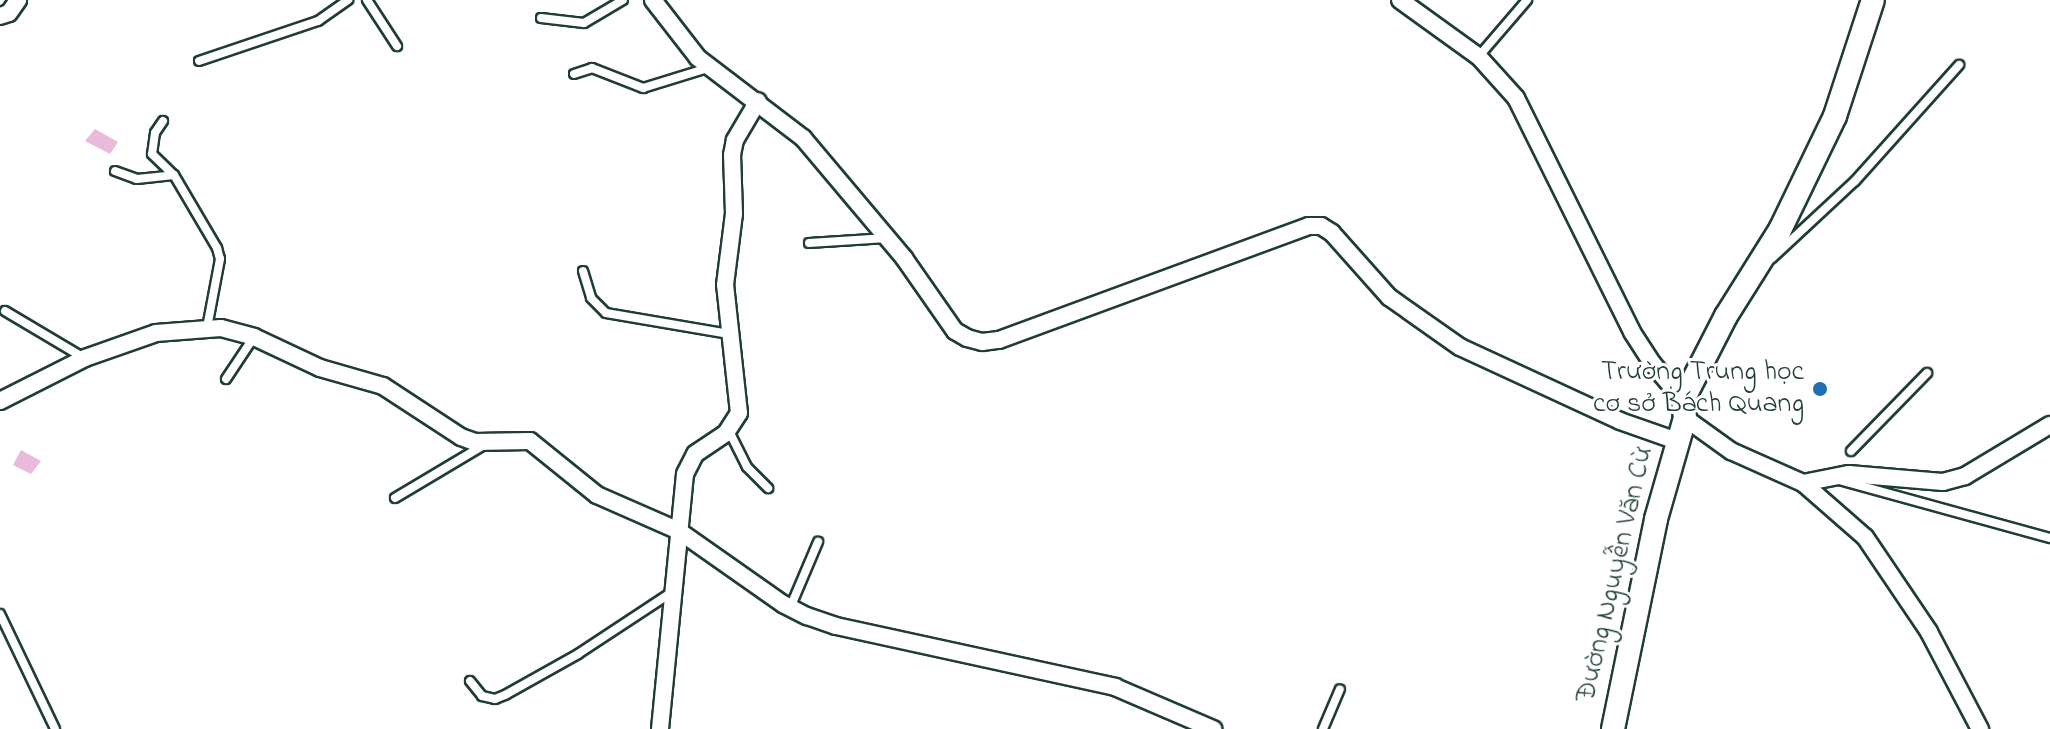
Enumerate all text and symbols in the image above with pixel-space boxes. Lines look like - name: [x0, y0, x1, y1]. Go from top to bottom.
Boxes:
- place label: Trường Trung học cơ sở Bách Quang: [1593, 356, 1804, 422]
- marker: Trường Trung học cơ sở Bách Quang: [1811, 380, 1829, 398]
- street label: Đường Nguyễn Văn Cừ: [1570, 444, 1662, 706]

